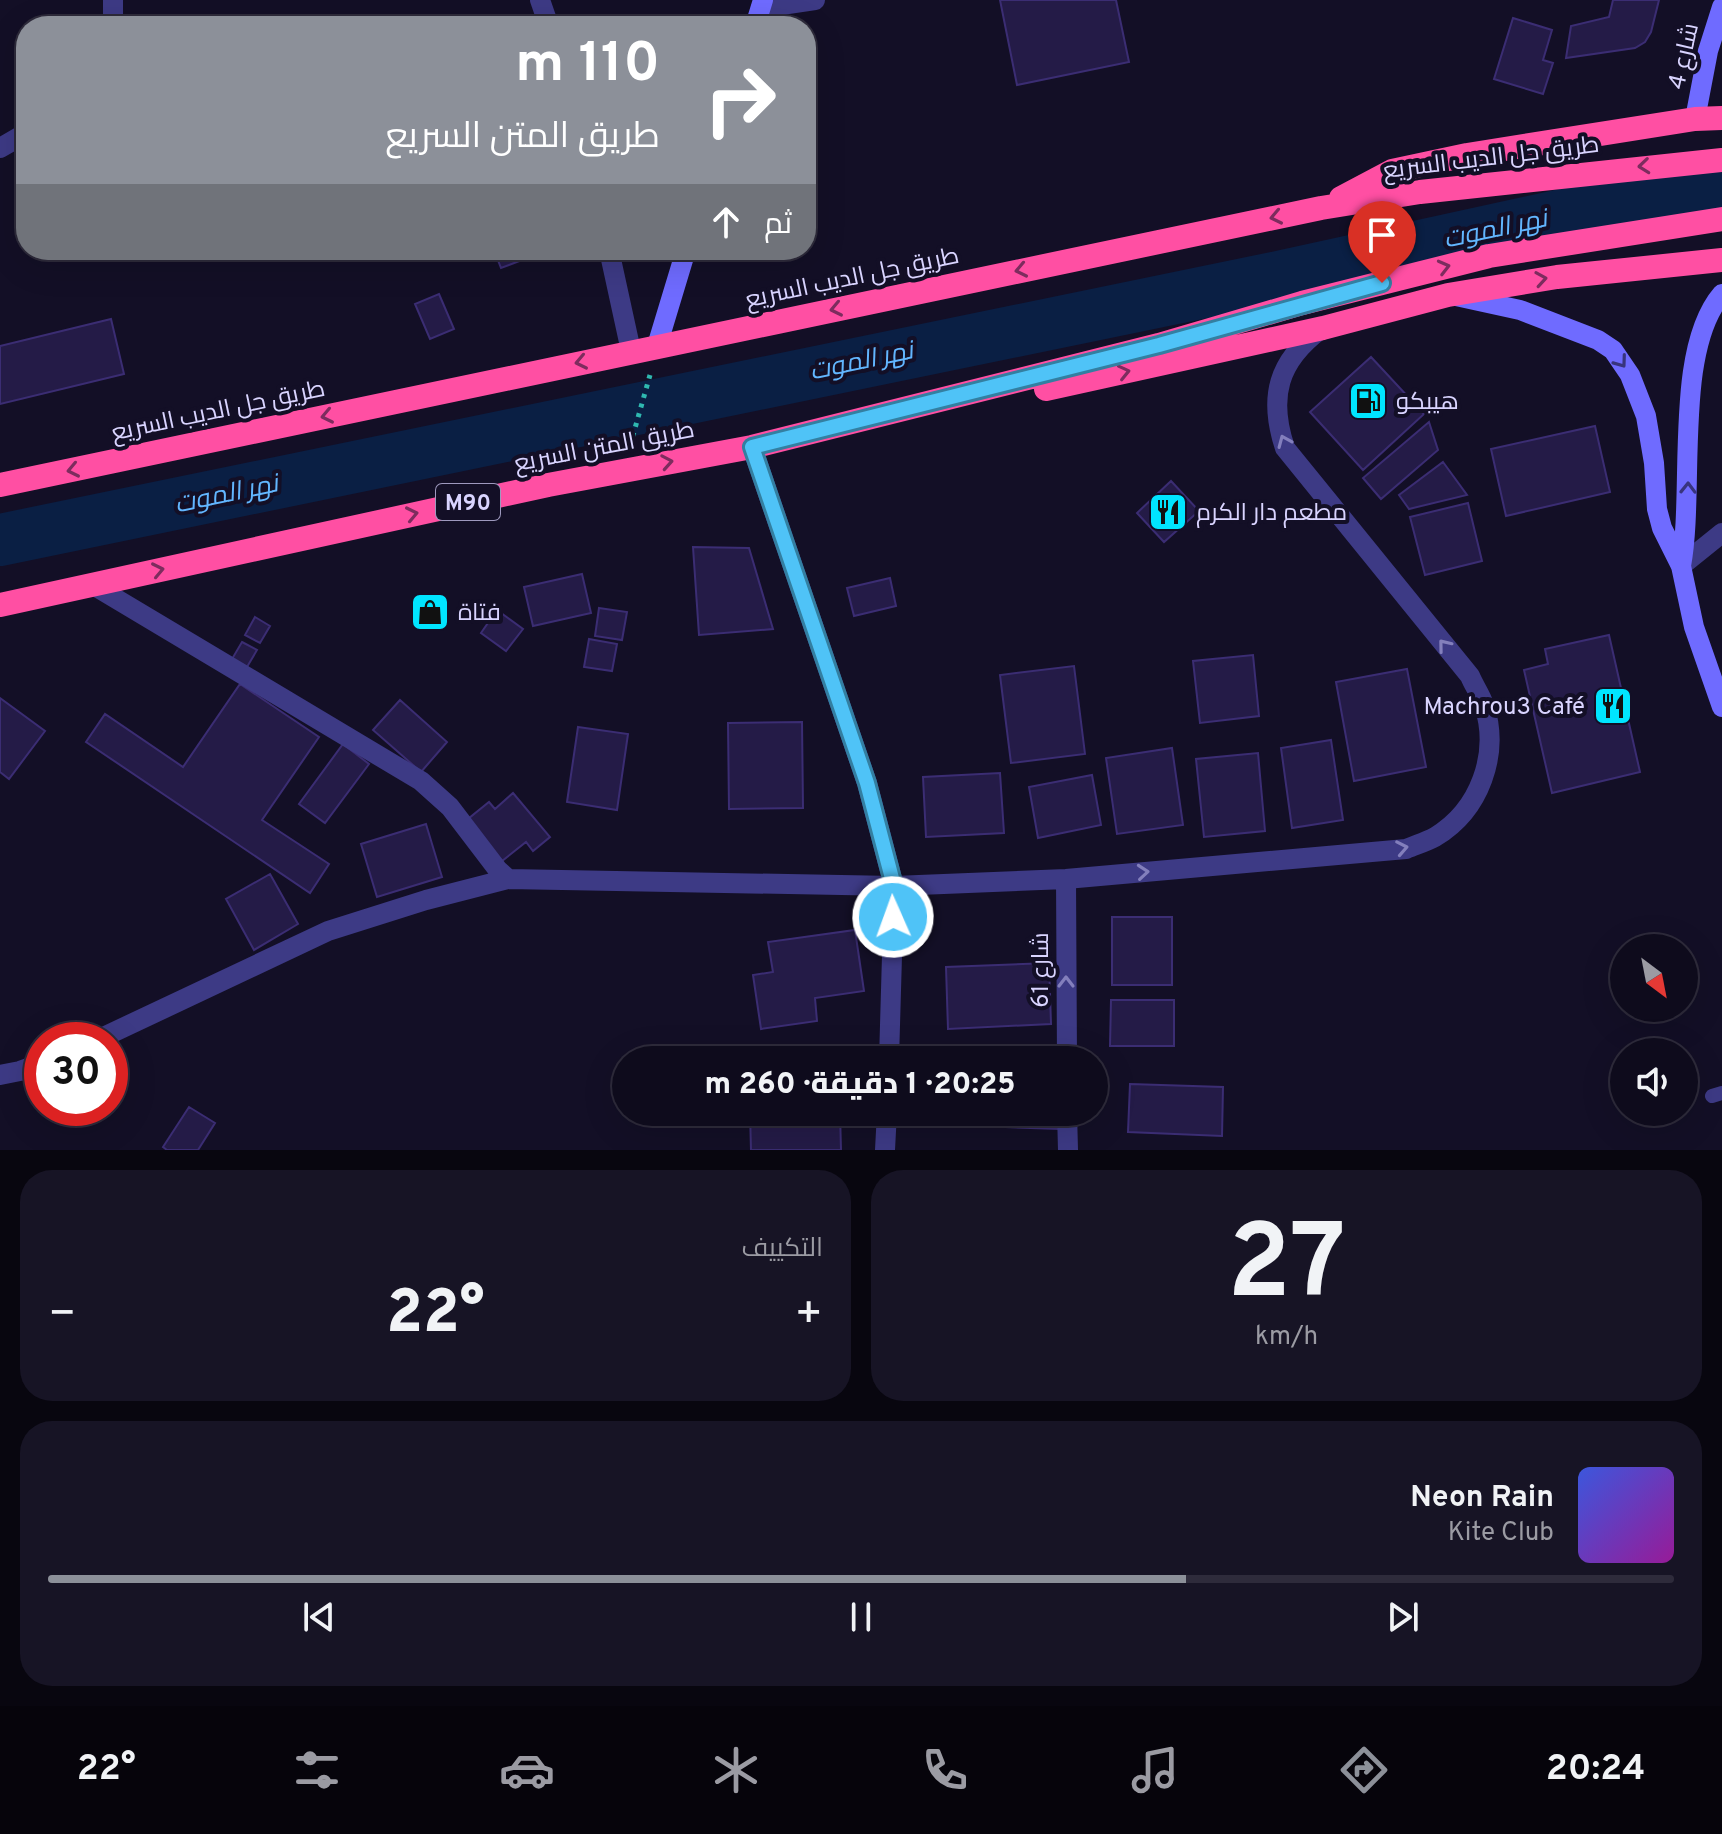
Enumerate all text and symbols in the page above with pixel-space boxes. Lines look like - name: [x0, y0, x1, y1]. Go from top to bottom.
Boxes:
- street label: شارع 4: [1663, 20, 1707, 92]
- text: 110 m: [515, 31, 660, 101]
- icon: right: [688, 48, 792, 152]
- text: طريق المتن السريع: [385, 115, 660, 161]
- street label: طريق جل الديب السريع: [1381, 131, 1601, 187]
- one-way arrow: [1637, 158, 1650, 175]
- icon: ahead: [704, 200, 748, 244]
- pin: [1348, 201, 1416, 283]
- water label: نهر الموت: [1441, 203, 1553, 258]
- text: ثم: [764, 207, 792, 244]
- one-way arrow: [1270, 208, 1283, 225]
- icon: arrive: [1360, 213, 1404, 257]
- street label: طريق جل الديب السريع: [743, 242, 962, 316]
- one-way arrow: [1437, 260, 1451, 277]
- one-way arrow: [1015, 261, 1029, 278]
- one-way arrow: [1534, 272, 1548, 289]
- one-way arrow: [830, 300, 843, 317]
- water label: نهر الموت: [807, 335, 919, 390]
- one-way arrow: [575, 353, 589, 370]
- one-way arrow: [1611, 354, 1626, 368]
- one-way arrow: [1116, 364, 1130, 381]
- street label: طريق جل الديب السريع: [109, 375, 328, 449]
- fuel station icon: هيبكو: [1347, 380, 1389, 422]
- place label: هيبكو: [1396, 388, 1459, 418]
- one-way arrow: [321, 407, 334, 424]
- street label: طريق المتن السريع: [512, 416, 697, 480]
- one-way arrow: [1277, 435, 1293, 449]
- one-way arrow: [660, 455, 674, 472]
- one-way arrow: [66, 461, 80, 478]
- water label: نهر الموت: [172, 468, 284, 523]
- one-way arrow: [1679, 481, 1697, 494]
- road number: M90: [436, 484, 500, 520]
- restaurant icon: مطعم دار الكرم: [1147, 491, 1189, 533]
- place label: مطعم دار الكرم: [1196, 499, 1347, 529]
- one-way arrow: [405, 506, 419, 523]
- one-way arrow: [151, 562, 165, 579]
- shop icon: فتاة: [409, 591, 451, 633]
- place label: فتاة: [458, 599, 501, 629]
- one-way arrow: [1439, 640, 1454, 654]
- restaurant icon: Machrou3 Café: [1592, 685, 1634, 727]
- place label: Machrou3 Café: [1423, 693, 1585, 723]
- one-way arrow: [1395, 840, 1408, 857]
- one-way arrow: [1137, 864, 1150, 881]
- position arrow: [851, 875, 935, 959]
- street label: شارع 61: [1027, 932, 1057, 1008]
- north arrow: [1610, 934, 1698, 1022]
- map controls: [1610, 934, 1698, 1126]
- one-way arrow: [1057, 975, 1075, 988]
- speed limit sign: 30: [24, 1022, 128, 1126]
- button: sound: [1610, 1038, 1698, 1126]
- text: 20:25 · 1 دقيقة · 260 m: [705, 1067, 1015, 1104]
- text: 27: [1227, 1203, 1346, 1335]
- text: التكييف: [741, 1233, 823, 1266]
- text: 22°: [386, 1278, 485, 1354]
- text: −: [48, 1288, 76, 1344]
- text: +: [795, 1288, 823, 1344]
- text: km/h: [1255, 1321, 1318, 1354]
- text: Neon Rain: [1410, 1480, 1554, 1517]
- text: Kite Club: [1448, 1517, 1554, 1550]
- icon: previous: [297, 1595, 341, 1639]
- icon: pause: [839, 1595, 883, 1639]
- icon: next: [1381, 1595, 1425, 1639]
- icon: filters: [289, 1742, 345, 1798]
- icon: car: [499, 1742, 555, 1798]
- icon: climate: [708, 1742, 764, 1798]
- icon: phone: [917, 1742, 973, 1798]
- icon: music: [1127, 1742, 1183, 1798]
- icon: directions: [1336, 1742, 1392, 1798]
- text: 22°: [77, 1747, 136, 1793]
- text: 20:24: [1546, 1747, 1645, 1793]

